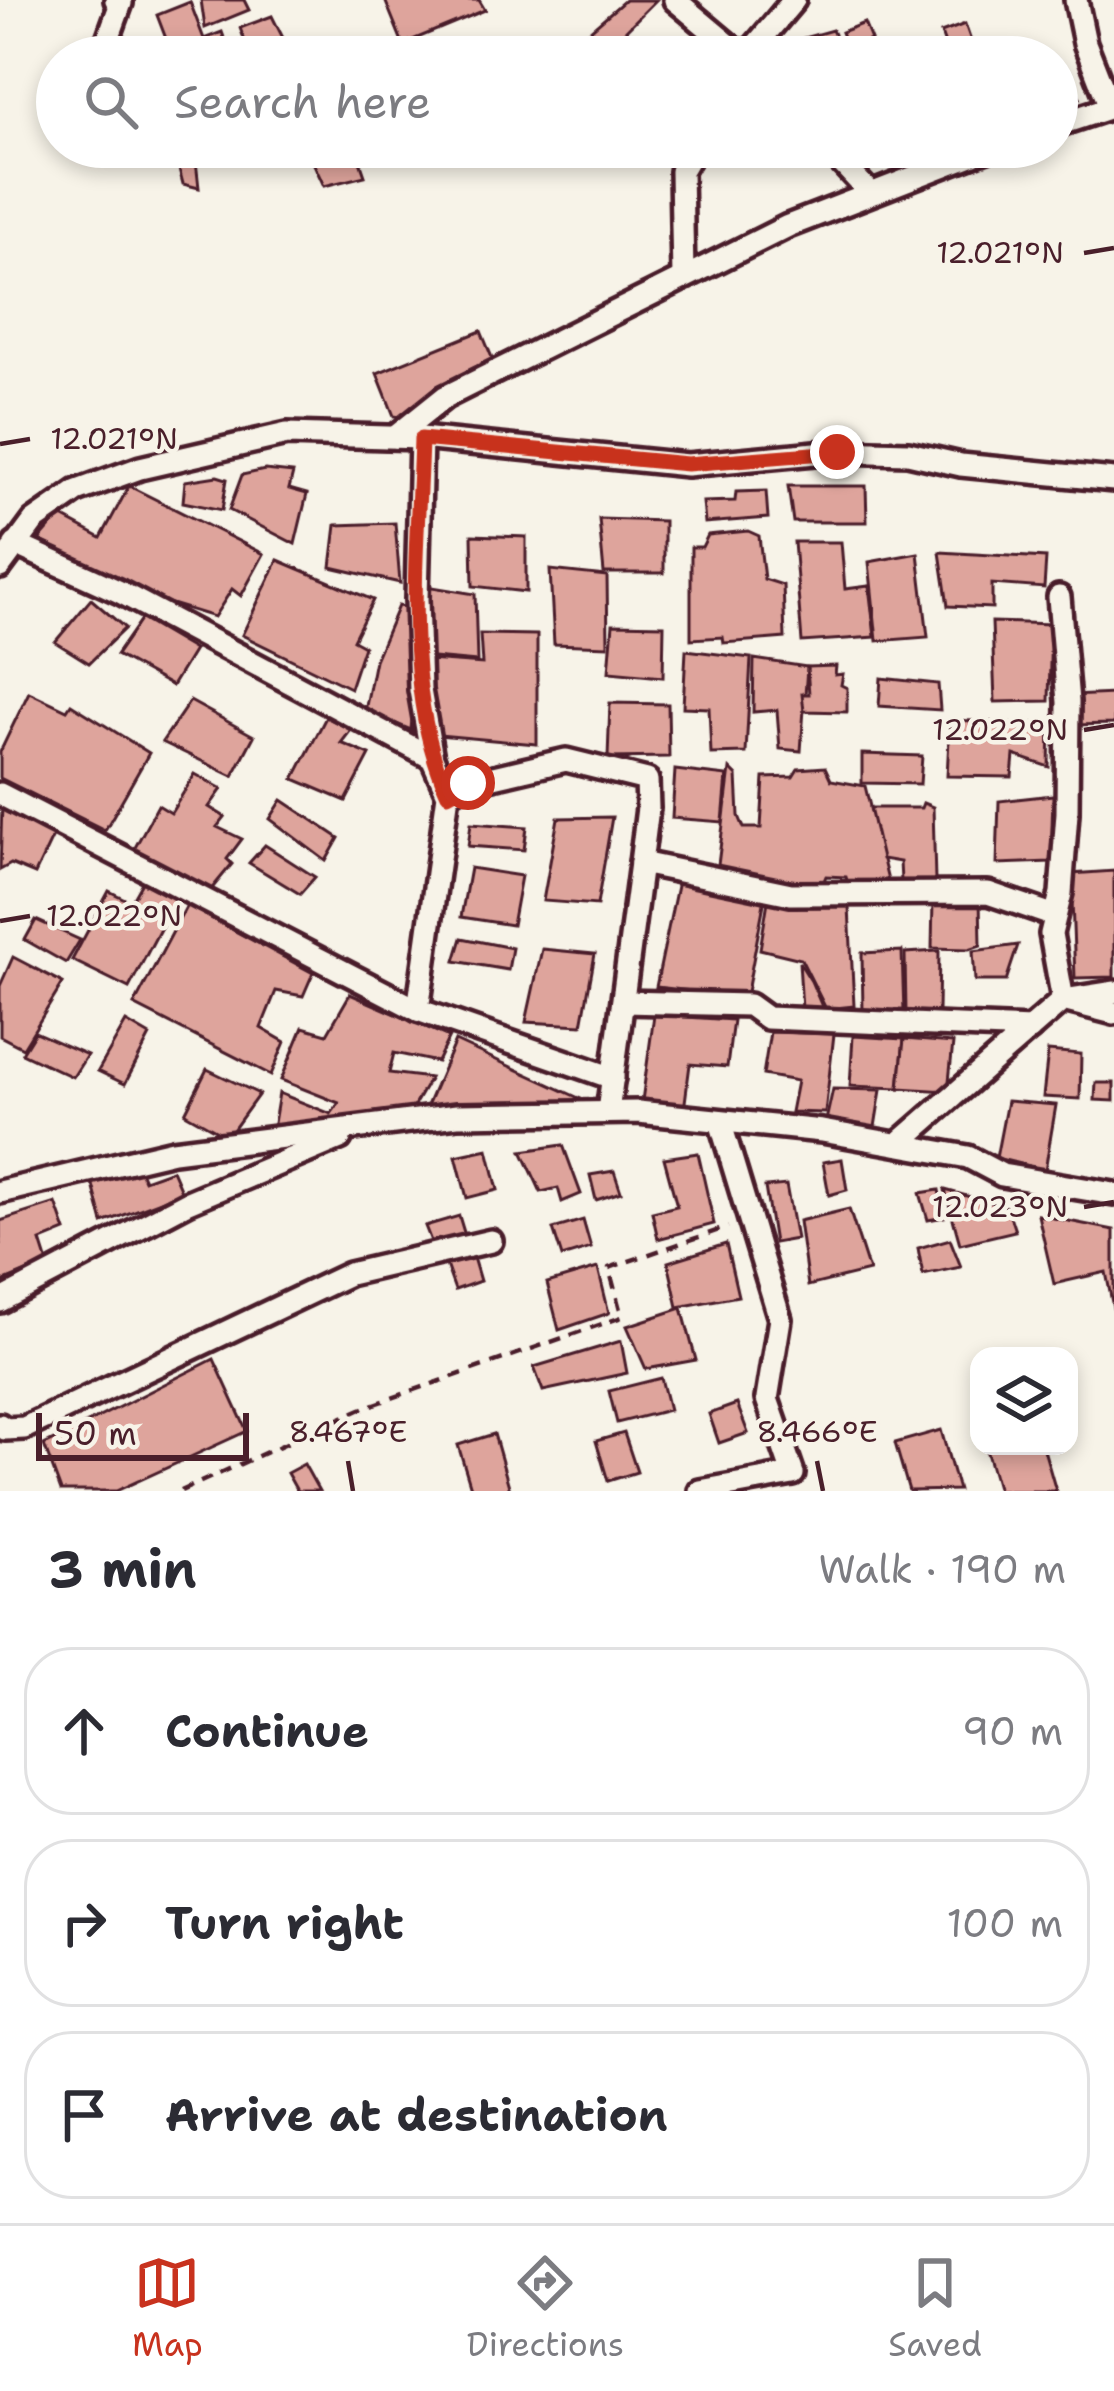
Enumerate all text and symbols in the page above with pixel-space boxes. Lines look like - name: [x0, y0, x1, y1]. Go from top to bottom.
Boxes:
- search box: [36, 36, 1078, 168]
- icon: search: [78, 69, 144, 135]
- text: Search here: [174, 72, 431, 132]
- text: 12.021°N: [936, 232, 1064, 273]
- text: 12.021°N: [50, 418, 178, 459]
- route end: [810, 425, 864, 479]
- text: 12.022°N: [932, 709, 1068, 750]
- route start: [441, 756, 495, 810]
- text: 12.022°N: [46, 895, 182, 936]
- text: 12.023°N: [932, 1186, 1068, 1227]
- map controls: [970, 1347, 1078, 1455]
- button: layers: [970, 1347, 1078, 1455]
- scale bar: [36, 1407, 249, 1460]
- text: 50 m: [54, 1411, 137, 1456]
- text: 8.467°E: [289, 1411, 407, 1452]
- text: 8.466°E: [756, 1411, 878, 1452]
- text: 3 min: [48, 1535, 197, 1603]
- text: Walk · 190 m: [819, 1543, 1066, 1595]
- icon: ahead: [51, 1698, 117, 1764]
- text: Continue: [165, 1701, 369, 1761]
- text: 90 m: [962, 1705, 1063, 1757]
- icon: right: [51, 1890, 117, 1956]
- text: Turn right: [165, 1893, 404, 1953]
- text: 100 m: [947, 1897, 1063, 1949]
- icon: arrive: [51, 2082, 117, 2148]
- text: Arrive at destination: [165, 2085, 668, 2145]
- tab: Map: [132, 2250, 203, 2367]
- tab: Directions: [467, 2250, 624, 2367]
- tab: Saved: [888, 2250, 982, 2367]

